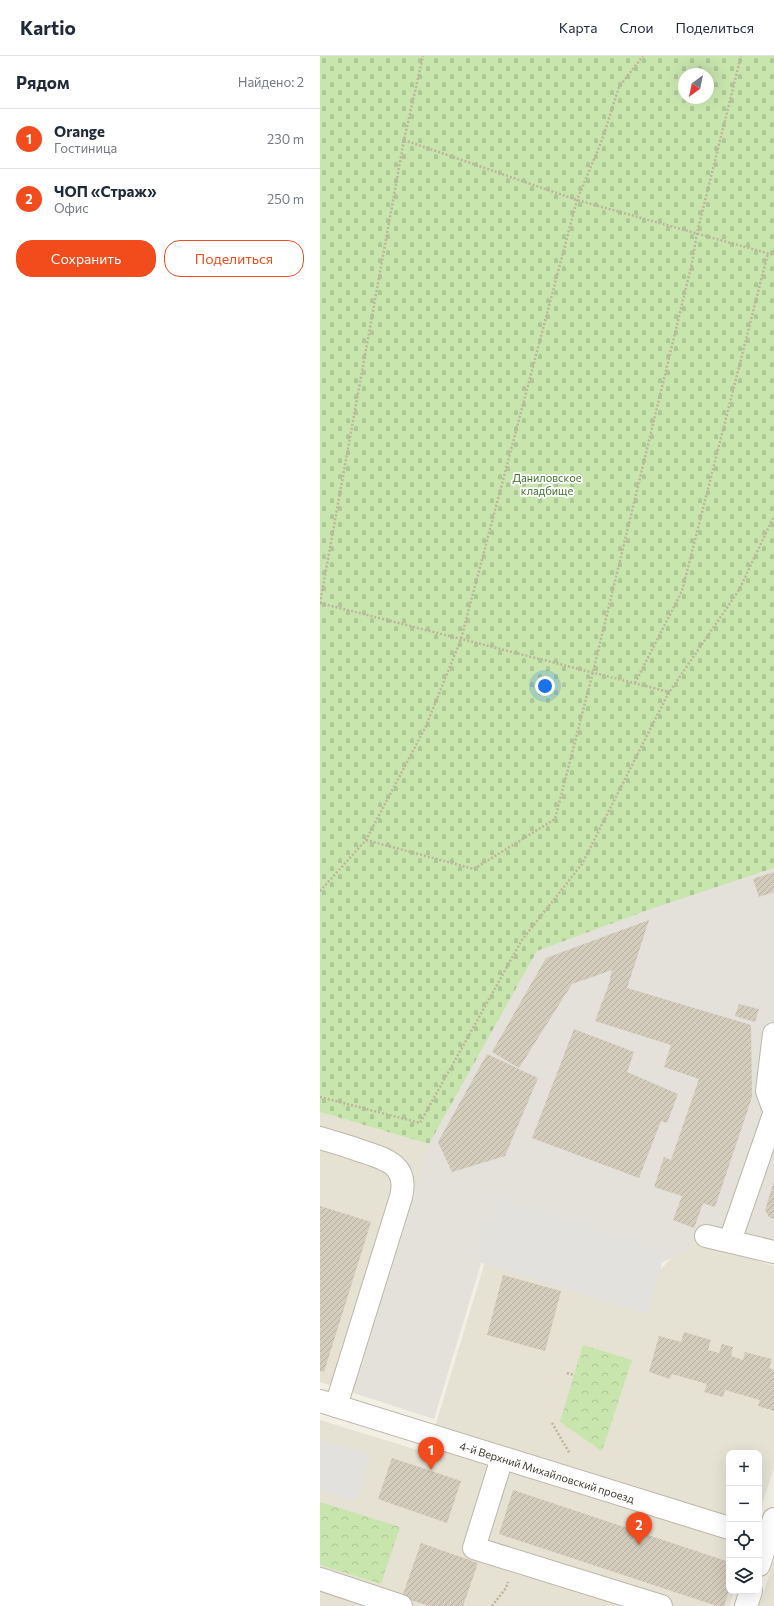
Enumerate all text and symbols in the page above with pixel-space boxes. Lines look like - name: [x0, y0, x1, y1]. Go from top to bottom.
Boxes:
- text: Kartio: [20, 16, 76, 39]
- text: Карта: [559, 19, 597, 36]
- text: Слои: [619, 19, 654, 36]
- text: Поделиться: [676, 19, 754, 36]
- north arrow: [678, 68, 714, 104]
- text: Рядом: [16, 72, 70, 93]
- text: Найдено: 2: [238, 74, 304, 90]
- text: Orange: [54, 122, 105, 140]
- text: 1: [26, 131, 32, 147]
- text: 230 m: [267, 131, 304, 147]
- text: Гостиница: [54, 140, 117, 156]
- text: ЧОП «Страж»: [54, 182, 157, 200]
- text: 2: [25, 191, 33, 207]
- text: 250 m: [267, 191, 304, 207]
- text: Офис: [54, 200, 89, 216]
- button: Сохранить: [16, 240, 156, 277]
- button: Поделиться: [164, 240, 304, 277]
- park label: Даниловское кладбище: [512, 471, 582, 497]
- your location: [535, 676, 555, 696]
- pin: 1: [418, 1437, 444, 1470]
- street label: 4-й Верхний Михайловский проезд: [458, 1438, 637, 1505]
- map controls: [726, 1450, 762, 1594]
- button: +: [726, 1450, 762, 1486]
- button: −: [726, 1486, 762, 1522]
- pin: 2: [626, 1512, 652, 1545]
- button: locate: [726, 1522, 762, 1558]
- button: layers: [726, 1558, 762, 1594]

